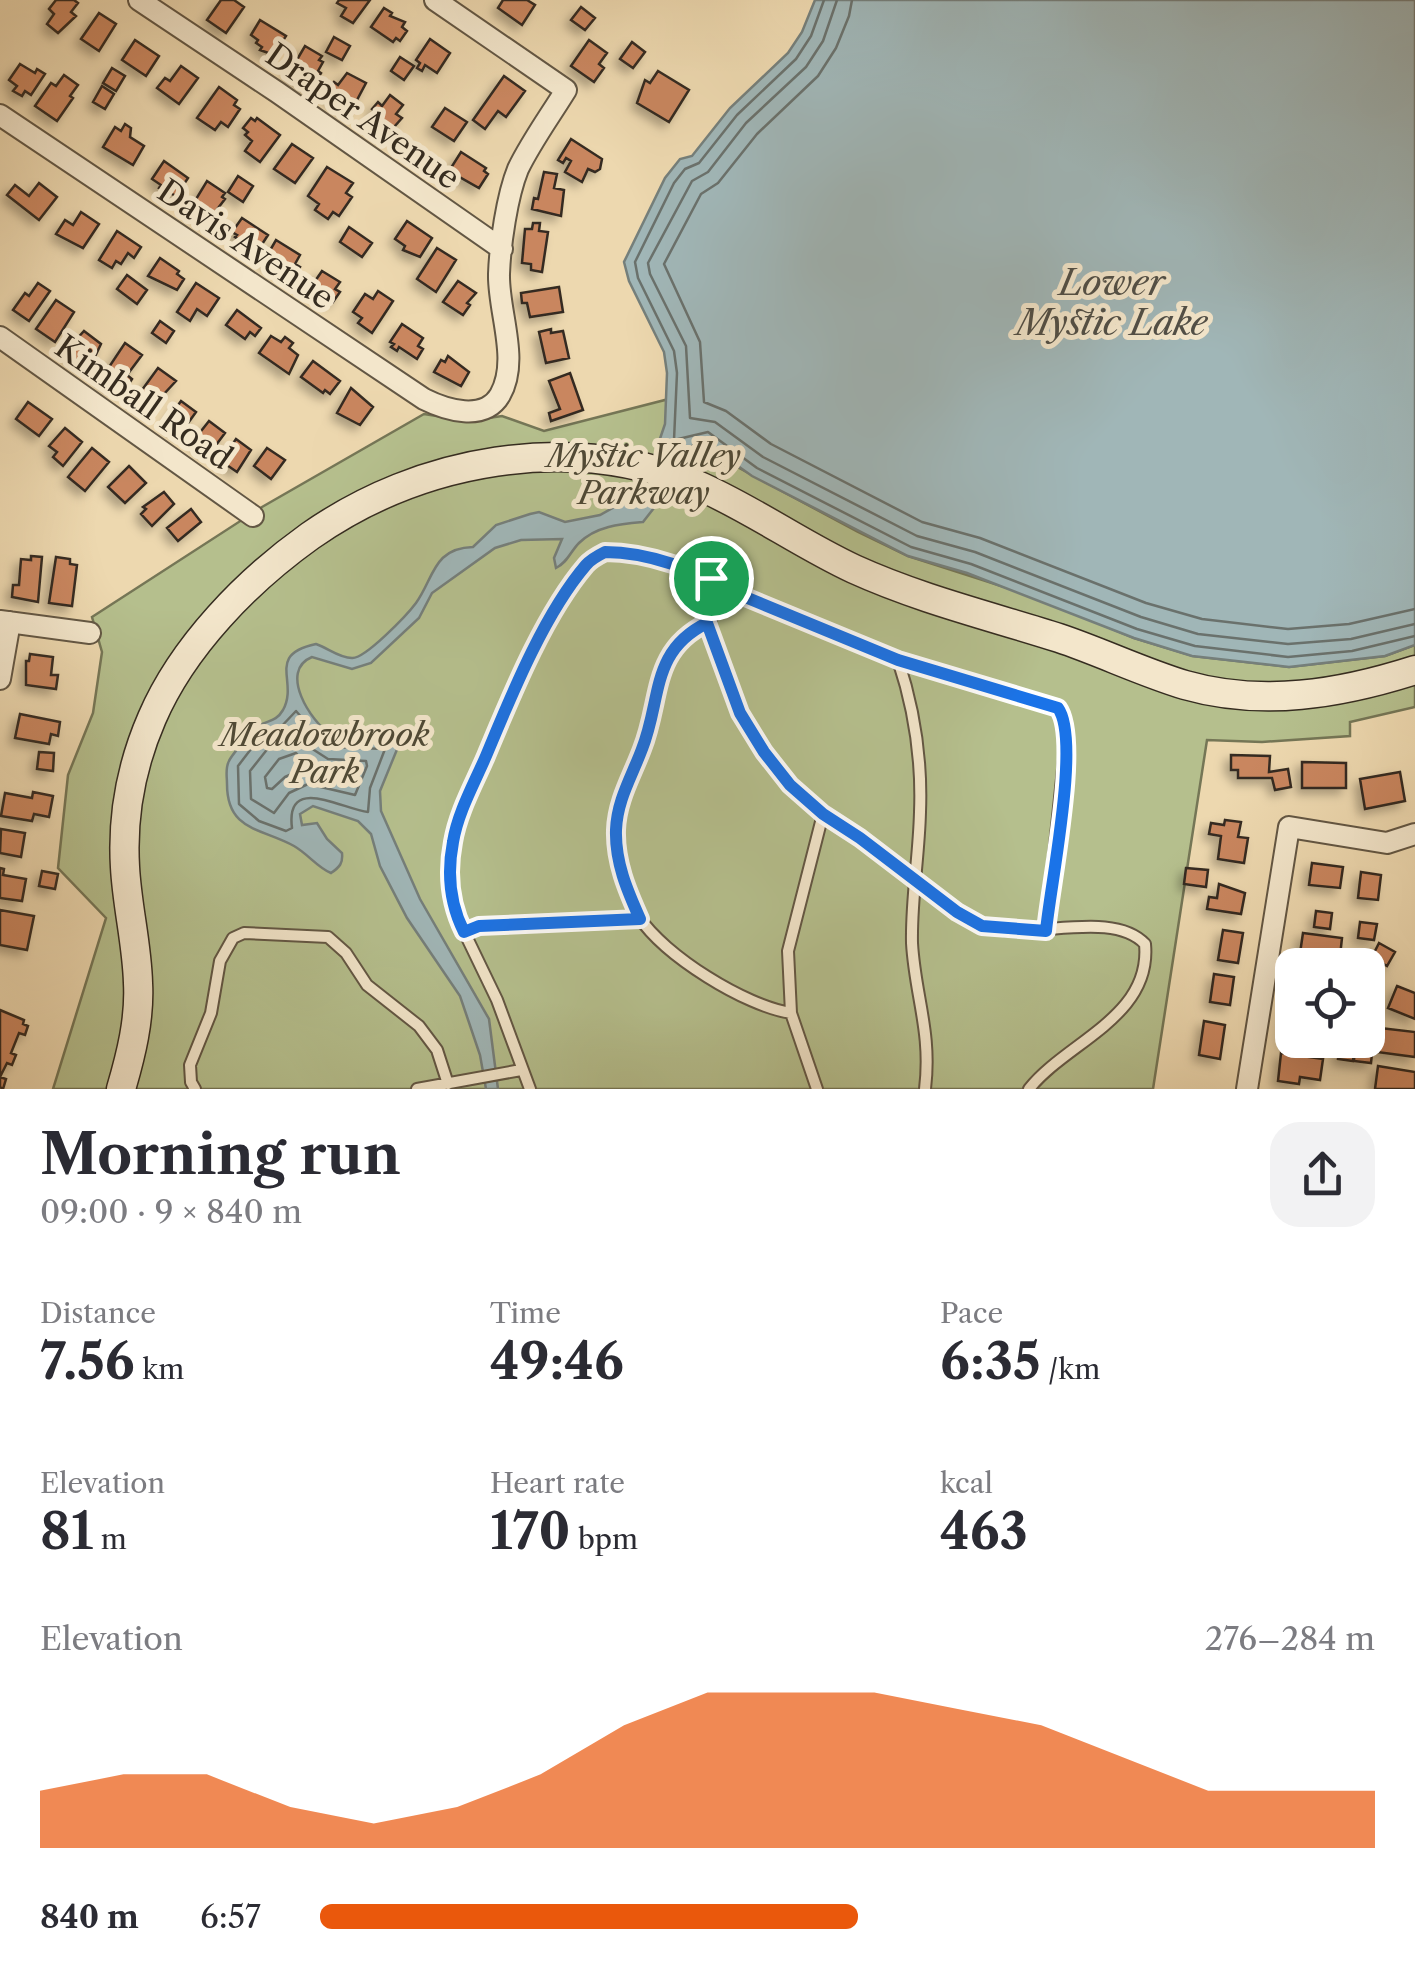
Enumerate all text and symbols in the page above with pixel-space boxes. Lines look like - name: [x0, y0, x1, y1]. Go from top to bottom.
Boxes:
- street label: Draper Avenue: [259, 35, 467, 197]
- street label: Davis Avenue: [151, 171, 341, 317]
- water label: Lower Mystic Lake: [1013, 261, 1209, 344]
- street label: Kimball Road: [48, 327, 240, 477]
- park label: Mystic Valley Parkway: [543, 436, 741, 512]
- pin: [669, 536, 754, 621]
- icon: arrive: [684, 551, 739, 606]
- park label: Meadowbrook Park: [216, 715, 430, 791]
- map controls: [1275, 948, 1385, 1058]
- button: locate: [1275, 948, 1385, 1058]
- text: Morning run: [40, 1121, 401, 1188]
- button: share: [1270, 1122, 1375, 1227]
- text: 09:00 · 9 × 840 m: [40, 1192, 302, 1231]
- text: Distance: [40, 1296, 156, 1330]
- text: Time: [490, 1296, 561, 1330]
- text: Pace: [940, 1296, 1003, 1330]
- text: 7.56: [40, 1330, 135, 1392]
- text: 49:46: [490, 1330, 624, 1392]
- text: 6:35: [940, 1330, 1041, 1392]
- text: km: [135, 1352, 184, 1386]
- text: /km: [1041, 1352, 1100, 1386]
- text: Elevation: [40, 1466, 165, 1500]
- text: Heart rate: [490, 1466, 625, 1500]
- text: kcal: [940, 1466, 993, 1500]
- text: 81: [40, 1500, 93, 1562]
- text: 170: [490, 1500, 570, 1562]
- text: 463: [940, 1500, 1028, 1562]
- text: m: [93, 1522, 127, 1556]
- text: bpm: [570, 1522, 638, 1556]
- text: Elevation: [40, 1619, 183, 1658]
- text: 276–284 m: [1205, 1619, 1375, 1658]
- text: 840 m: [40, 1897, 139, 1936]
- text: 6:57: [200, 1897, 261, 1936]

